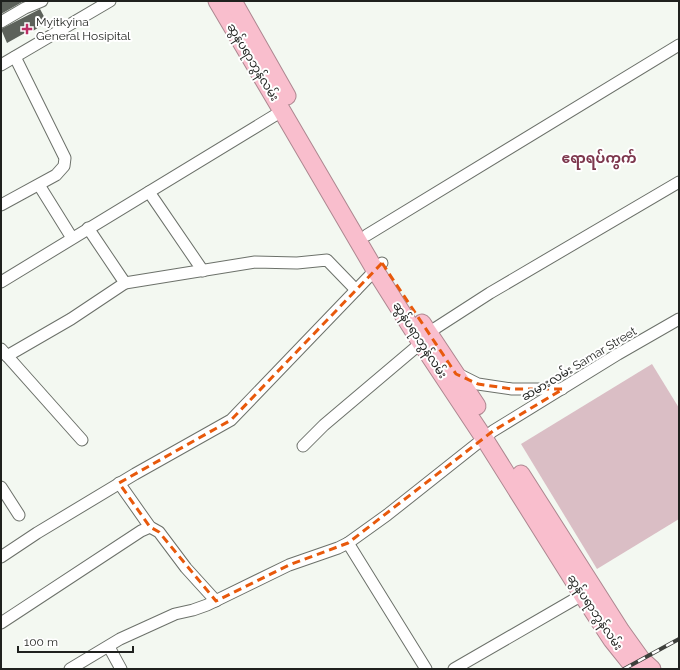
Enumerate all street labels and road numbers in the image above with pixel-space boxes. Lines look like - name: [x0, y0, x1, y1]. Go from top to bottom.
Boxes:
- street label: ဆွန်ပရာဘွန်လမ်း: [222, 20, 283, 105]
- street label: ဆွန်ပရာဘွန်လမ်း: [388, 298, 452, 382]
- street label: ဆမားလမ်း Samar Street: [518, 322, 639, 404]
- street label: ဆွန်ပရာဘွန်လမ်း: [562, 570, 627, 654]

